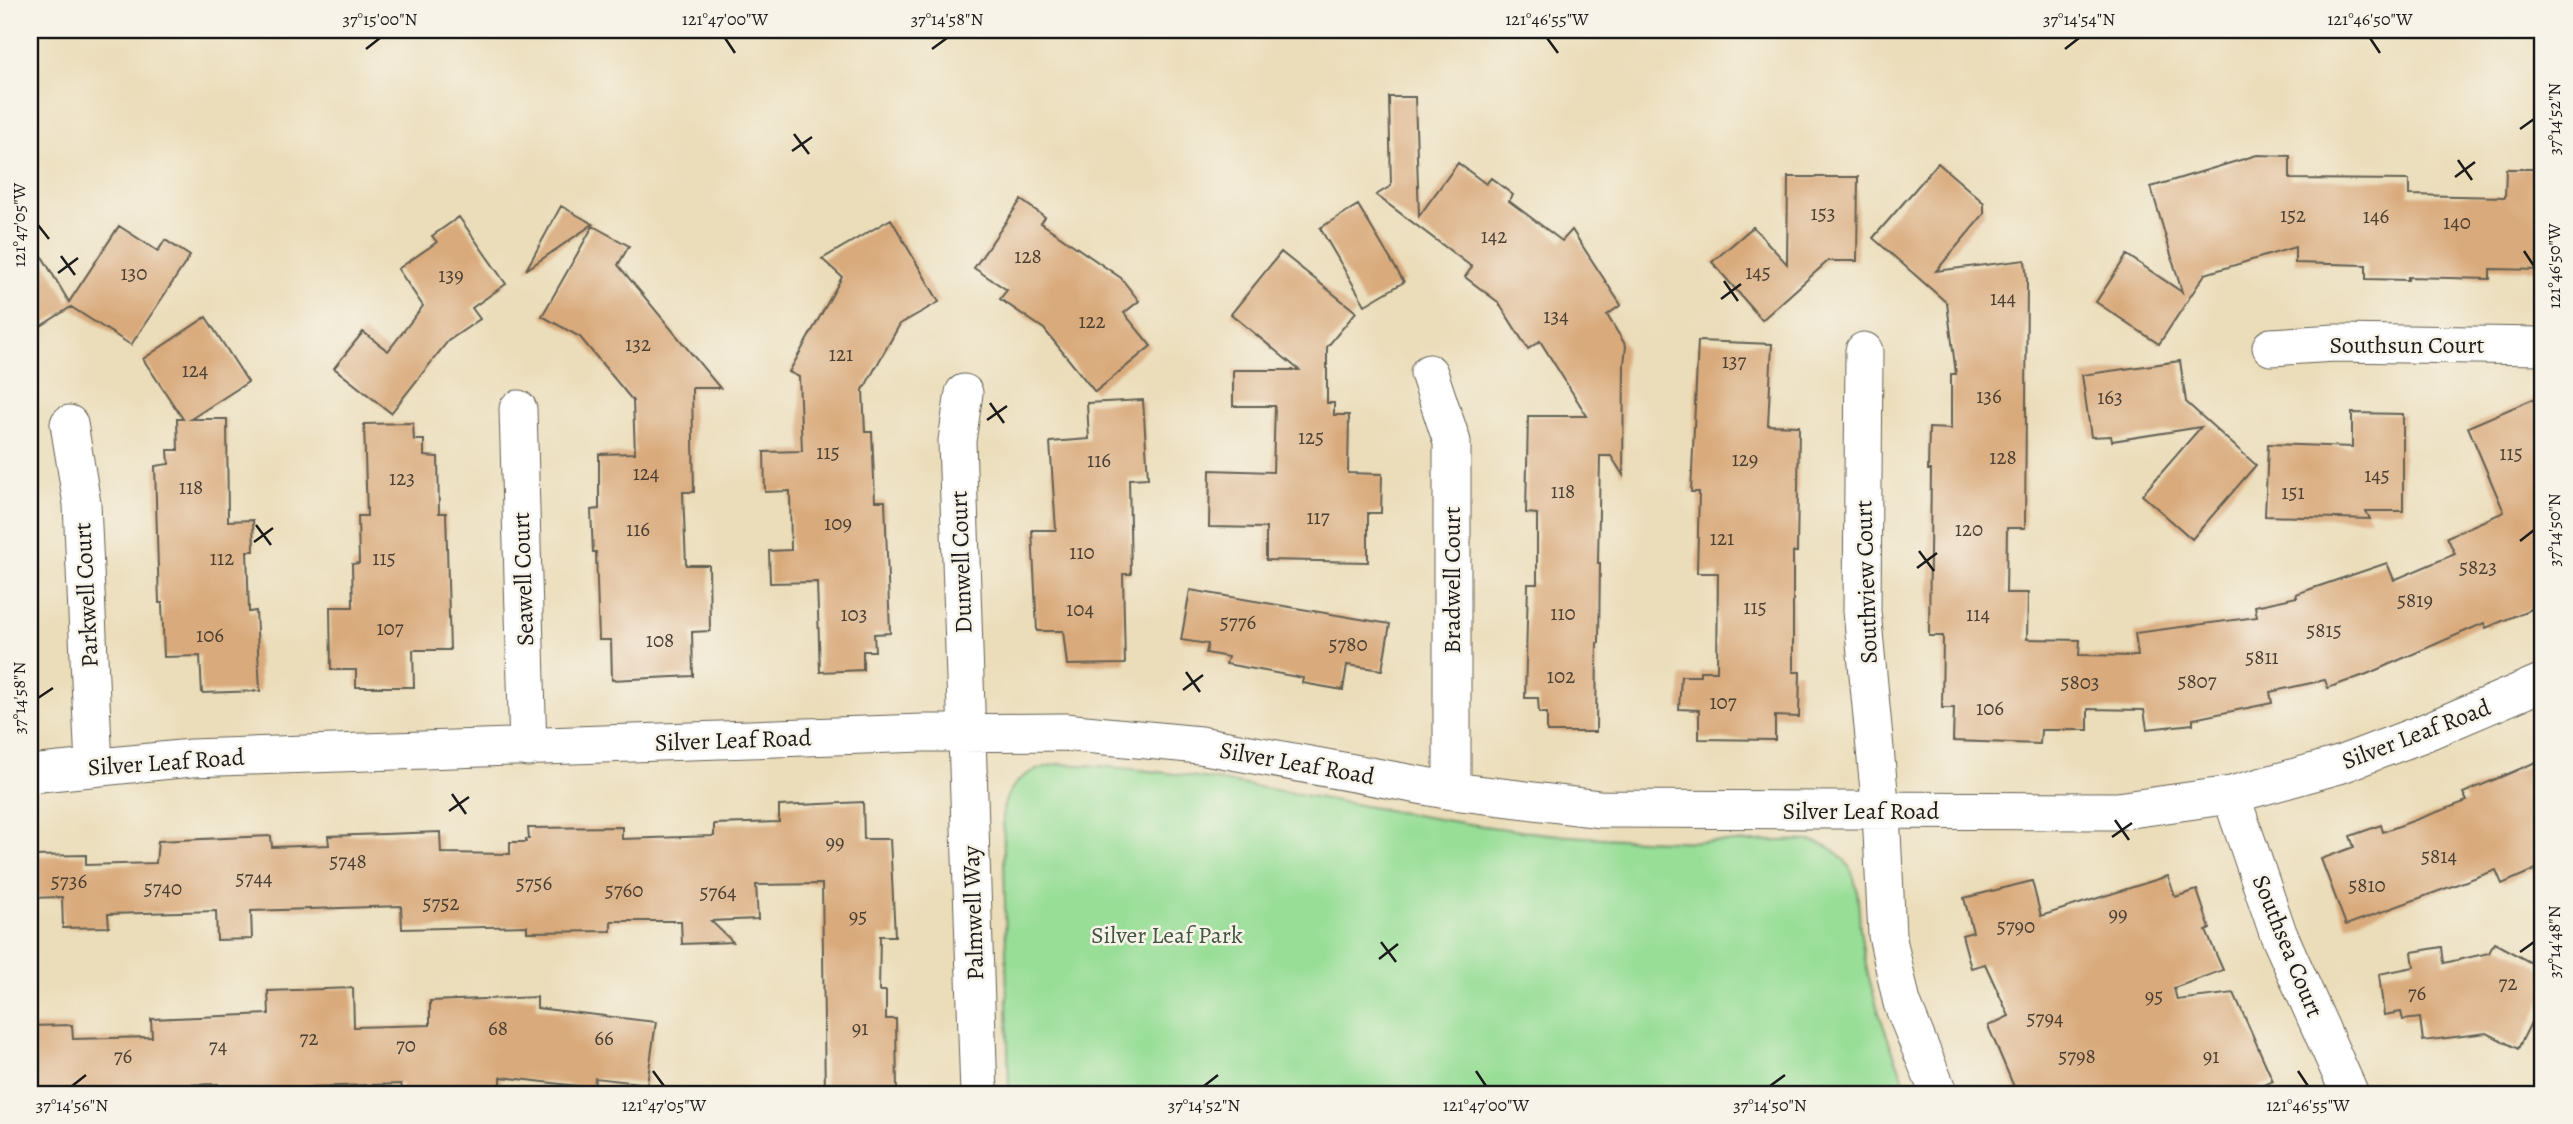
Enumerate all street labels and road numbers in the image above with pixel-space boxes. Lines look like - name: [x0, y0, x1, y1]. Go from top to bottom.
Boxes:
- street label: Southsun Court: [2329, 329, 2485, 361]
- street label: Dunwell Court: [943, 490, 979, 634]
- street label: Southview Court: [1847, 499, 1885, 664]
- street label: Bradwell Court: [1436, 506, 1468, 654]
- street label: Seawell Court: [505, 511, 541, 647]
- street label: Parkwell Court: [66, 521, 106, 668]
- street label: Silver Leaf Road: [2337, 691, 2495, 777]
- street label: Silver Leaf Road: [654, 721, 812, 759]
- street label: Silver Leaf Road: [1217, 734, 1377, 792]
- street label: Silver Leaf Road: [87, 741, 245, 783]
- street label: Silver Leaf Road: [1783, 795, 1940, 827]
- street label: Palmwell Way: [955, 845, 991, 981]
- street label: Southsea Court: [2245, 870, 2331, 1022]

